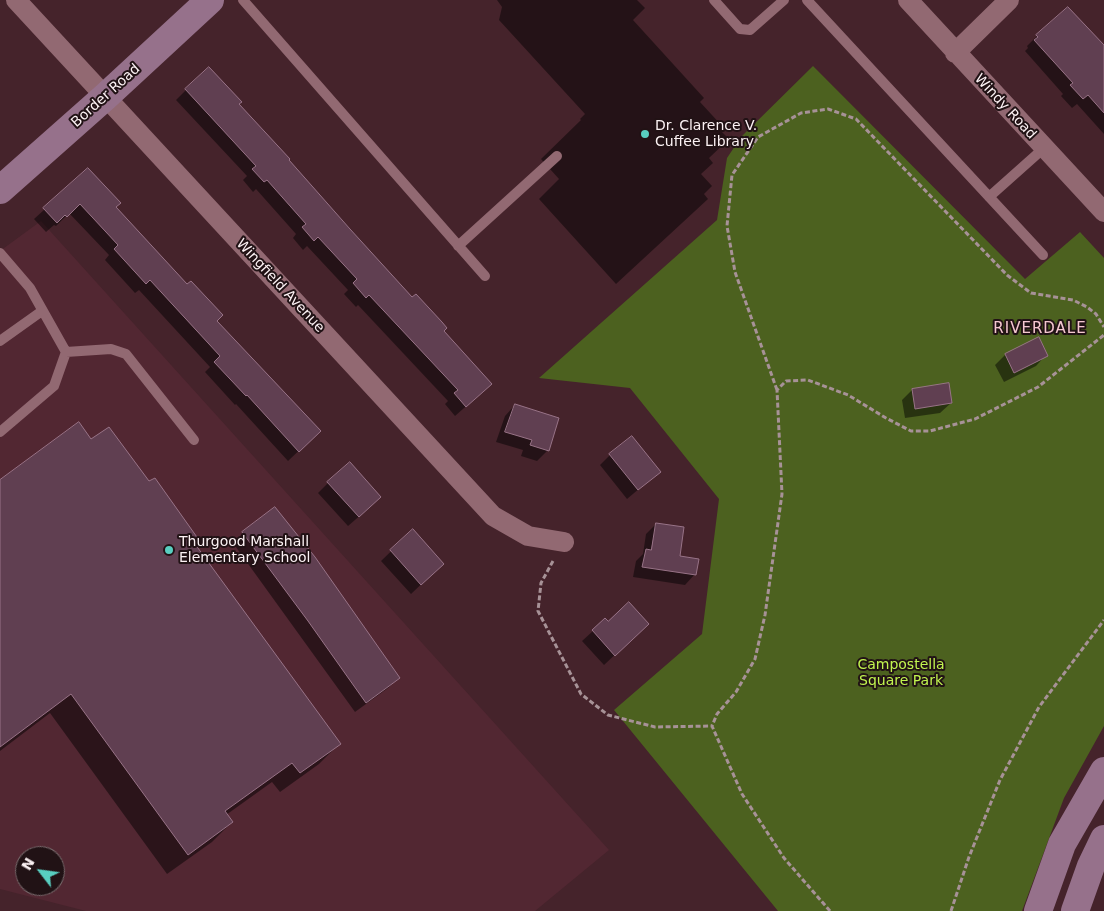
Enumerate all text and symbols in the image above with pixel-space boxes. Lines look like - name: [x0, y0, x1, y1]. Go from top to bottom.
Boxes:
- street label: Border Road: [68, 61, 144, 131]
- street label: Windy Road: [971, 71, 1039, 143]
- place label: Dr. Clarence V. Cuffee Library: [655, 118, 757, 150]
- marker: Dr. Clarence V. Cuffee Library: [639, 128, 651, 140]
- street label: Wingfield Avenue: [232, 236, 328, 336]
- district label: RIVERDALE: [992, 320, 1088, 338]
- place label: Thurgood Marshall Elementary School: [179, 534, 311, 566]
- marker: Thurgood Marshall Elementary School: [163, 544, 175, 556]
- park label: Campostella Square Park: [857, 657, 945, 690]
- north arrow: [15, 846, 65, 896]
- text: N: [18, 855, 38, 873]

